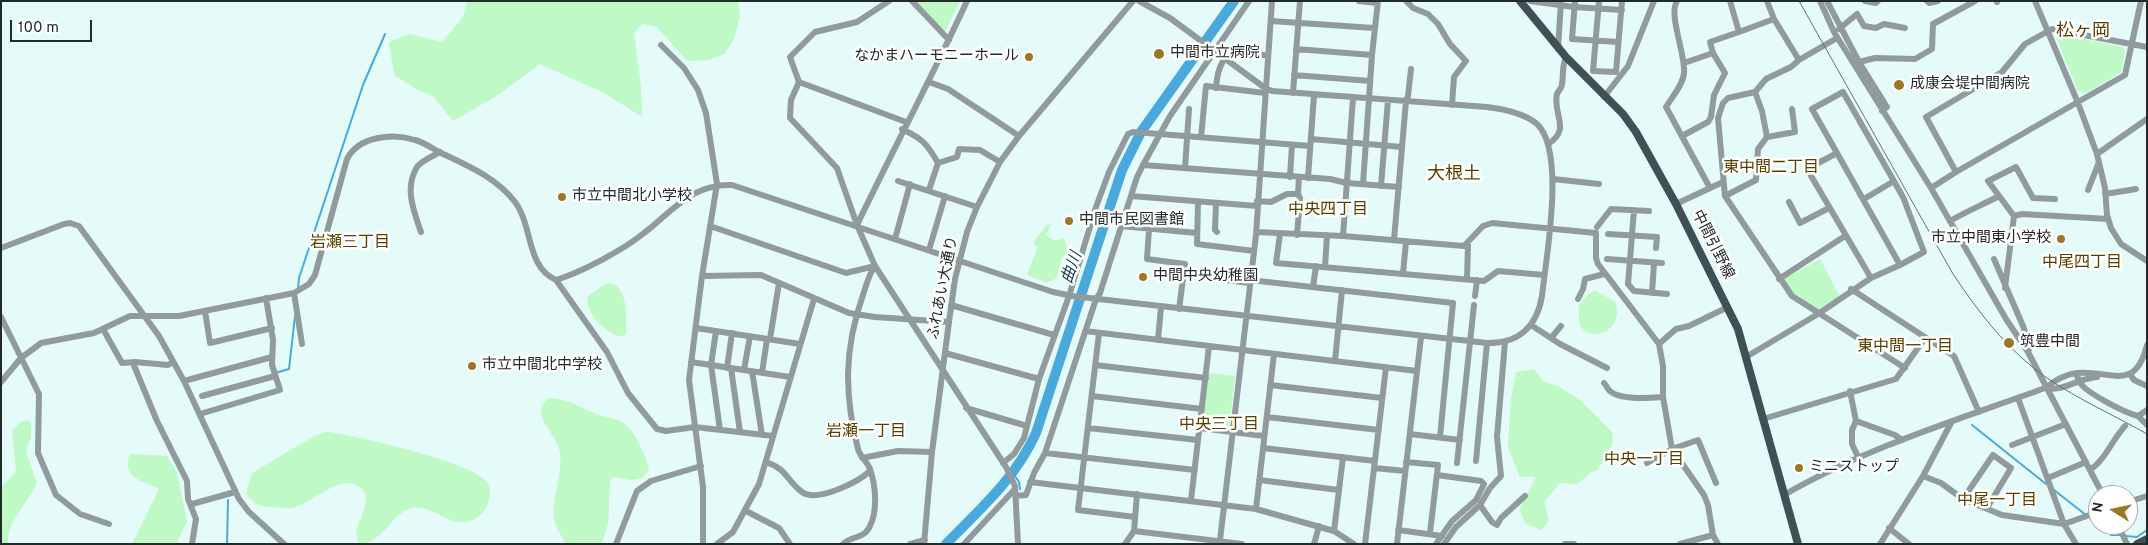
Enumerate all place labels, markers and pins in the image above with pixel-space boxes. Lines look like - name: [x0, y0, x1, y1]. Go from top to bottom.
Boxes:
- place label: 中間市立病院: [1170, 45, 1260, 63]
- marker: 中間市立病院: [1152, 47, 1166, 61]
- place label: なかまハーモニーホール: [854, 48, 1019, 66]
- marker: なかまハーモニーホール: [1023, 51, 1035, 63]
- place label: 成康会堤中間病院: [1910, 76, 2030, 94]
- marker: 成康会堤中間病院: [1892, 78, 1906, 92]
- place label: 市立中間北小学校: [572, 188, 692, 206]
- marker: 市立中間北小学校: [556, 191, 568, 203]
- place label: 中間市民図書館: [1079, 212, 1184, 230]
- marker: 中間市民図書館: [1063, 215, 1075, 227]
- place label: 市立中間東小学校: [1931, 230, 2051, 248]
- marker: 市立中間東小学校: [2055, 233, 2067, 245]
- place label: 中間中央幼稚園: [1153, 268, 1258, 286]
- marker: 中間中央幼稚園: [1137, 271, 1149, 283]
- place label: 筑豊中間: [2020, 334, 2080, 352]
- marker: 筑豊中間: [2002, 336, 2016, 350]
- place label: 市立中間北中学校: [482, 357, 602, 375]
- marker: 市立中間北中学校: [466, 360, 478, 372]
- place label: ミニストップ: [1809, 459, 1899, 477]
- marker: ミニストップ: [1793, 462, 1805, 474]

